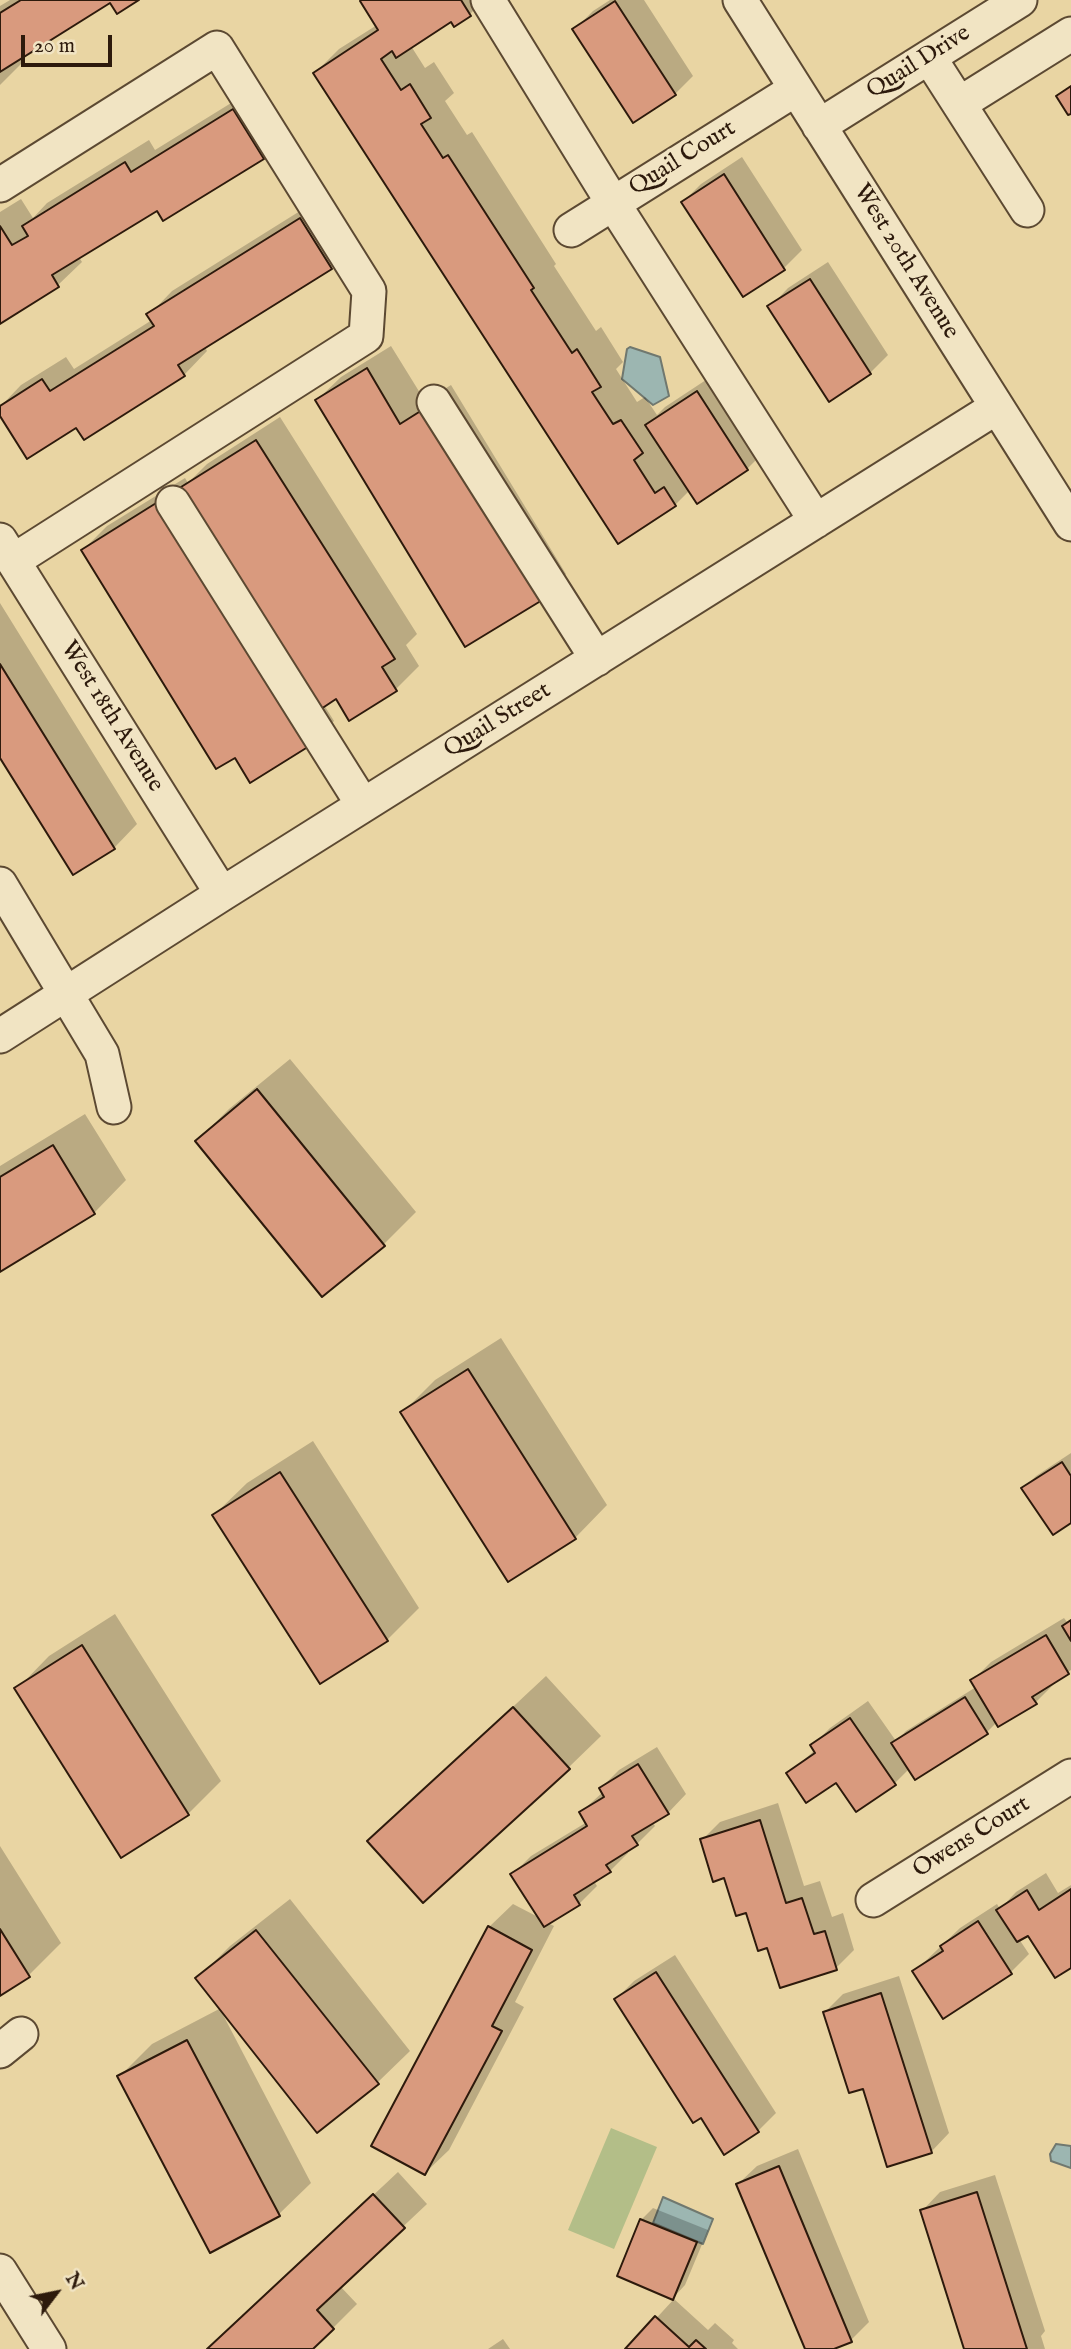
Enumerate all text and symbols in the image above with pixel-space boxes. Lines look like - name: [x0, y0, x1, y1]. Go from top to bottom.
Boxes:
- street label: Quail Drive: [862, 20, 976, 106]
- scale bar: [24, 21, 116, 65]
- text: 20 m: [34, 33, 75, 60]
- street label: Quail Court: [624, 115, 742, 203]
- street label: West 20th Avenue: [846, 179, 964, 345]
- street label: West 18th Avenue: [53, 636, 169, 798]
- street label: Quail Street: [439, 677, 557, 765]
- street label: Owens Court: [908, 1791, 1036, 1885]
- north arrow: [21, 2258, 91, 2328]
- text: N: [59, 2269, 88, 2295]

